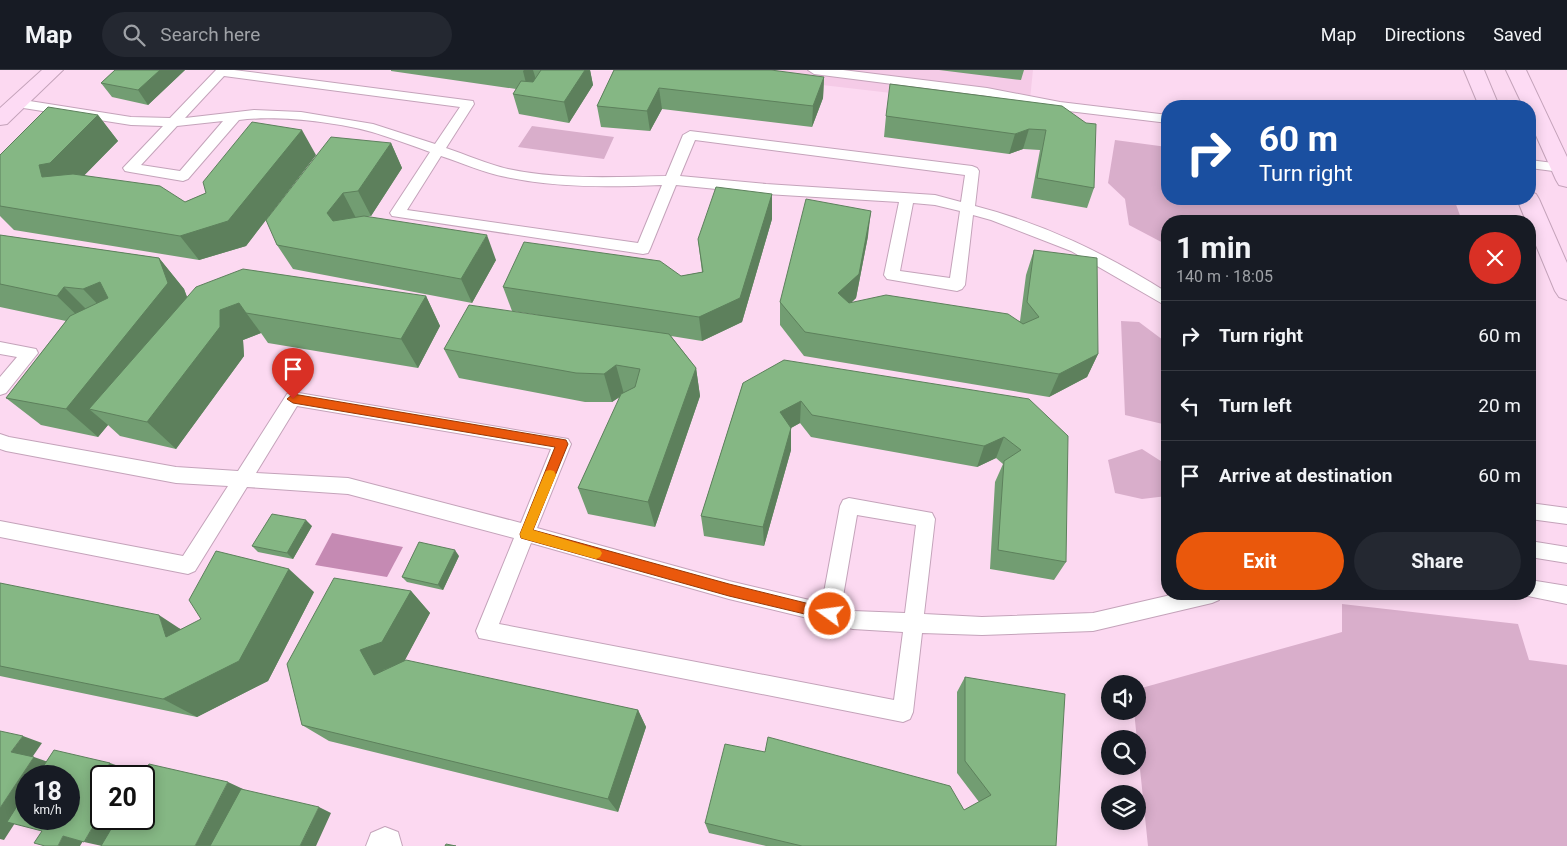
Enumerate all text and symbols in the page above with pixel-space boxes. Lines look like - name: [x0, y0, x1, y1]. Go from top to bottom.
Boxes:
- search box: [102, 12, 452, 57]
- text: Map: [25, 21, 72, 49]
- icon: search: [120, 21, 148, 49]
- text: Search here: [160, 23, 260, 46]
- text: Map: [1321, 24, 1356, 45]
- text: Directions: [1384, 24, 1465, 45]
- text: Saved: [1493, 24, 1542, 45]
- text: 60 m: [1259, 119, 1338, 160]
- icon: right: [1176, 120, 1241, 185]
- text: Turn right: [1259, 161, 1353, 186]
- text: 1 min: [1176, 230, 1251, 265]
- button: close: [1469, 232, 1521, 284]
- text: 140 m · 18:05: [1176, 267, 1273, 286]
- icon: right: [1176, 322, 1204, 350]
- text: Turn right: [1219, 324, 1303, 347]
- text: 60 m: [1478, 324, 1521, 347]
- pin: [272, 348, 314, 399]
- icon: arrive: [279, 355, 307, 383]
- icon: left: [1176, 392, 1204, 420]
- text: Turn left: [1219, 394, 1292, 417]
- text: 20 m: [1478, 394, 1521, 417]
- icon: arrive: [1176, 462, 1204, 490]
- text: Arrive at destination: [1219, 464, 1392, 487]
- text: 60 m: [1478, 464, 1521, 487]
- button: Exit: [1176, 532, 1344, 590]
- button: Share: [1354, 532, 1521, 590]
- position arrow: [803, 587, 855, 639]
- map controls: [1101, 675, 1146, 830]
- button: sound: [1101, 675, 1146, 720]
- button: search: [1101, 730, 1146, 775]
- speed limit sign: 20: [90, 765, 155, 830]
- text: 18: [33, 777, 62, 806]
- button: layers: [1101, 785, 1146, 830]
- text: km/h: [33, 803, 62, 817]

